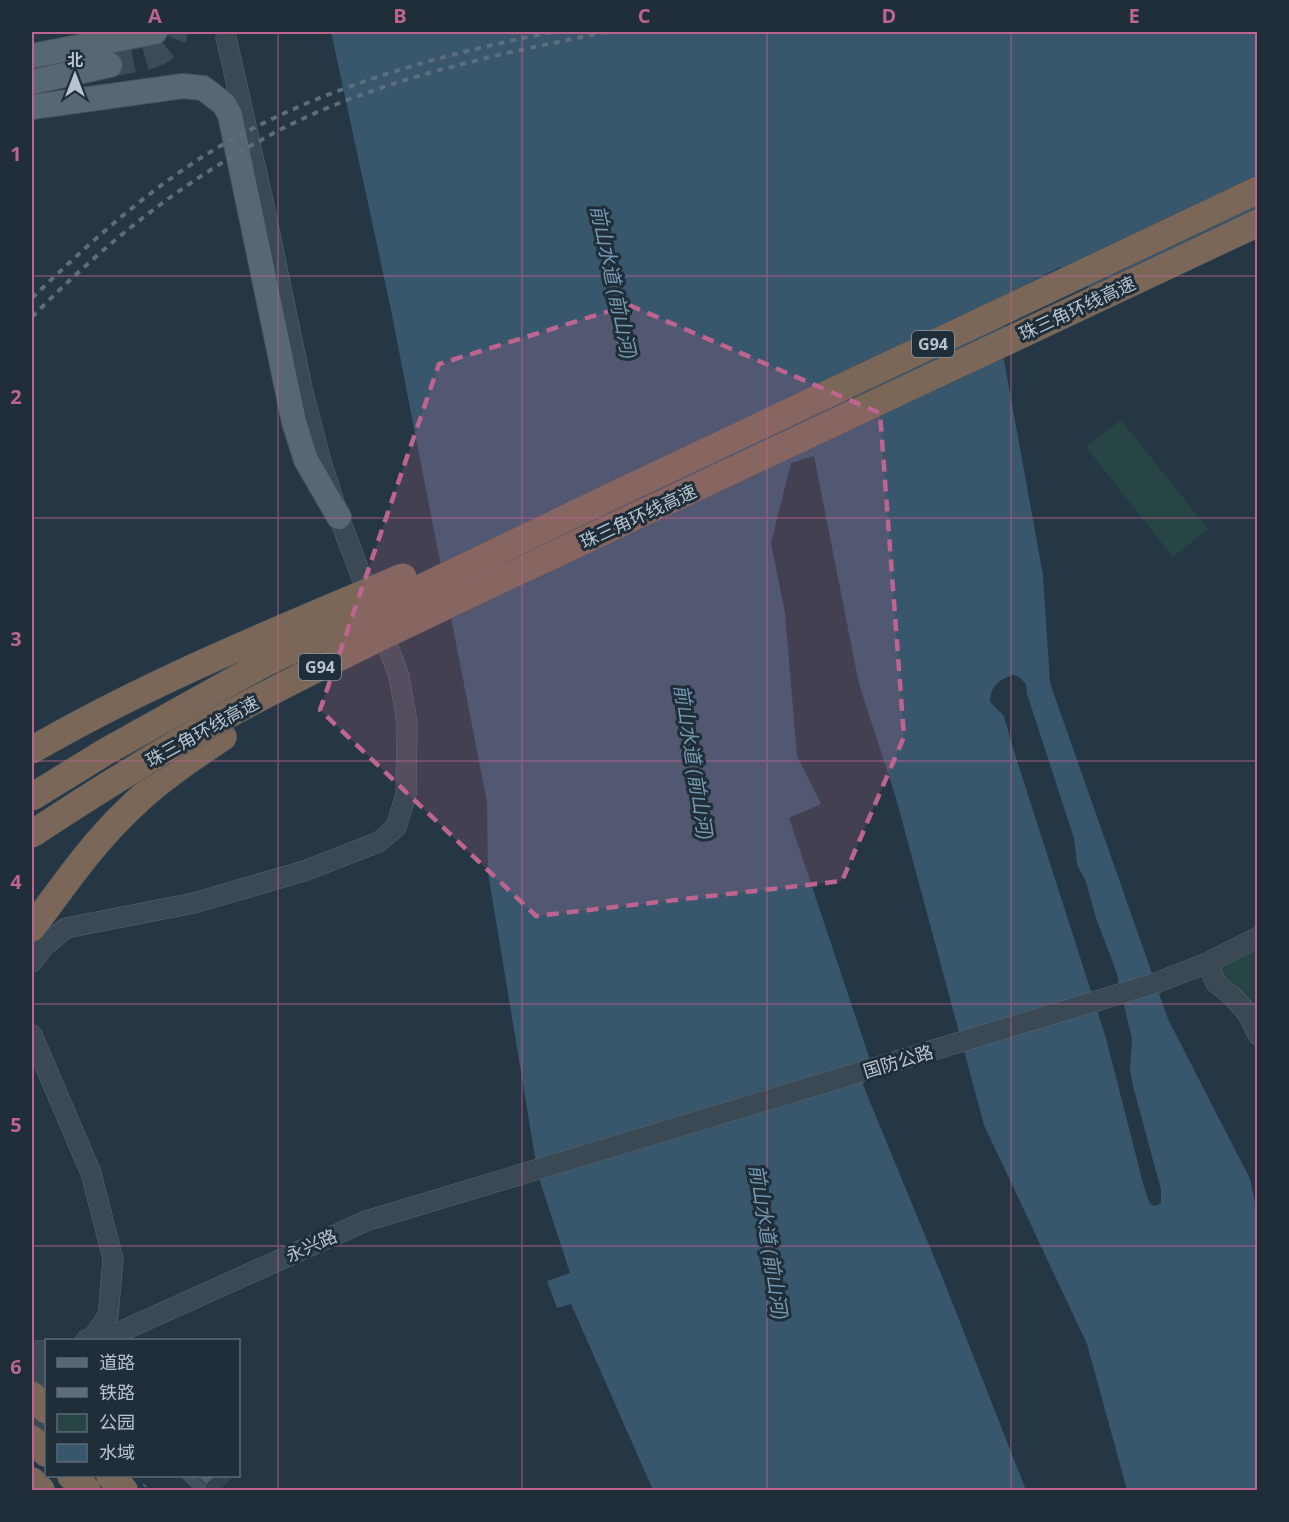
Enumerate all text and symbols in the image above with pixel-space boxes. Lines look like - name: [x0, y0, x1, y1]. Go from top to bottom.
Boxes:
- text: A: [148, 2, 162, 29]
- text: B: [393, 2, 407, 29]
- text: C: [638, 2, 651, 29]
- text: D: [882, 2, 896, 29]
- text: E: [1128, 2, 1140, 29]
- north arrow: [45, 45, 105, 105]
- text: 北: [67, 49, 83, 71]
- text: 1: [10, 140, 22, 167]
- water label: 前山水道 (前山河): [585, 203, 643, 361]
- street label: 珠三角环线高速: [1015, 270, 1139, 346]
- road number: G94: [912, 331, 954, 357]
- text: 2: [10, 383, 22, 410]
- street label: 珠三角环线高速: [576, 478, 700, 554]
- text: 3: [10, 625, 22, 652]
- road number: G94: [299, 654, 341, 680]
- water label: 前山水道 (前山河): [668, 683, 720, 841]
- street label: 珠三角环线高速: [141, 690, 263, 772]
- text: 4: [10, 868, 22, 895]
- street label: 国防公路: [860, 1039, 936, 1083]
- text: 5: [10, 1111, 22, 1138]
- water label: 前山水道 (前山河): [743, 1163, 795, 1321]
- street label: 永兴路: [281, 1223, 341, 1267]
- legend: [45, 1339, 240, 1477]
- text: 道路: [99, 1350, 135, 1374]
- text: 6: [10, 1353, 22, 1380]
- text: 铁路: [99, 1380, 135, 1404]
- text: 公园: [99, 1410, 135, 1434]
- text: 水域: [99, 1440, 135, 1464]

